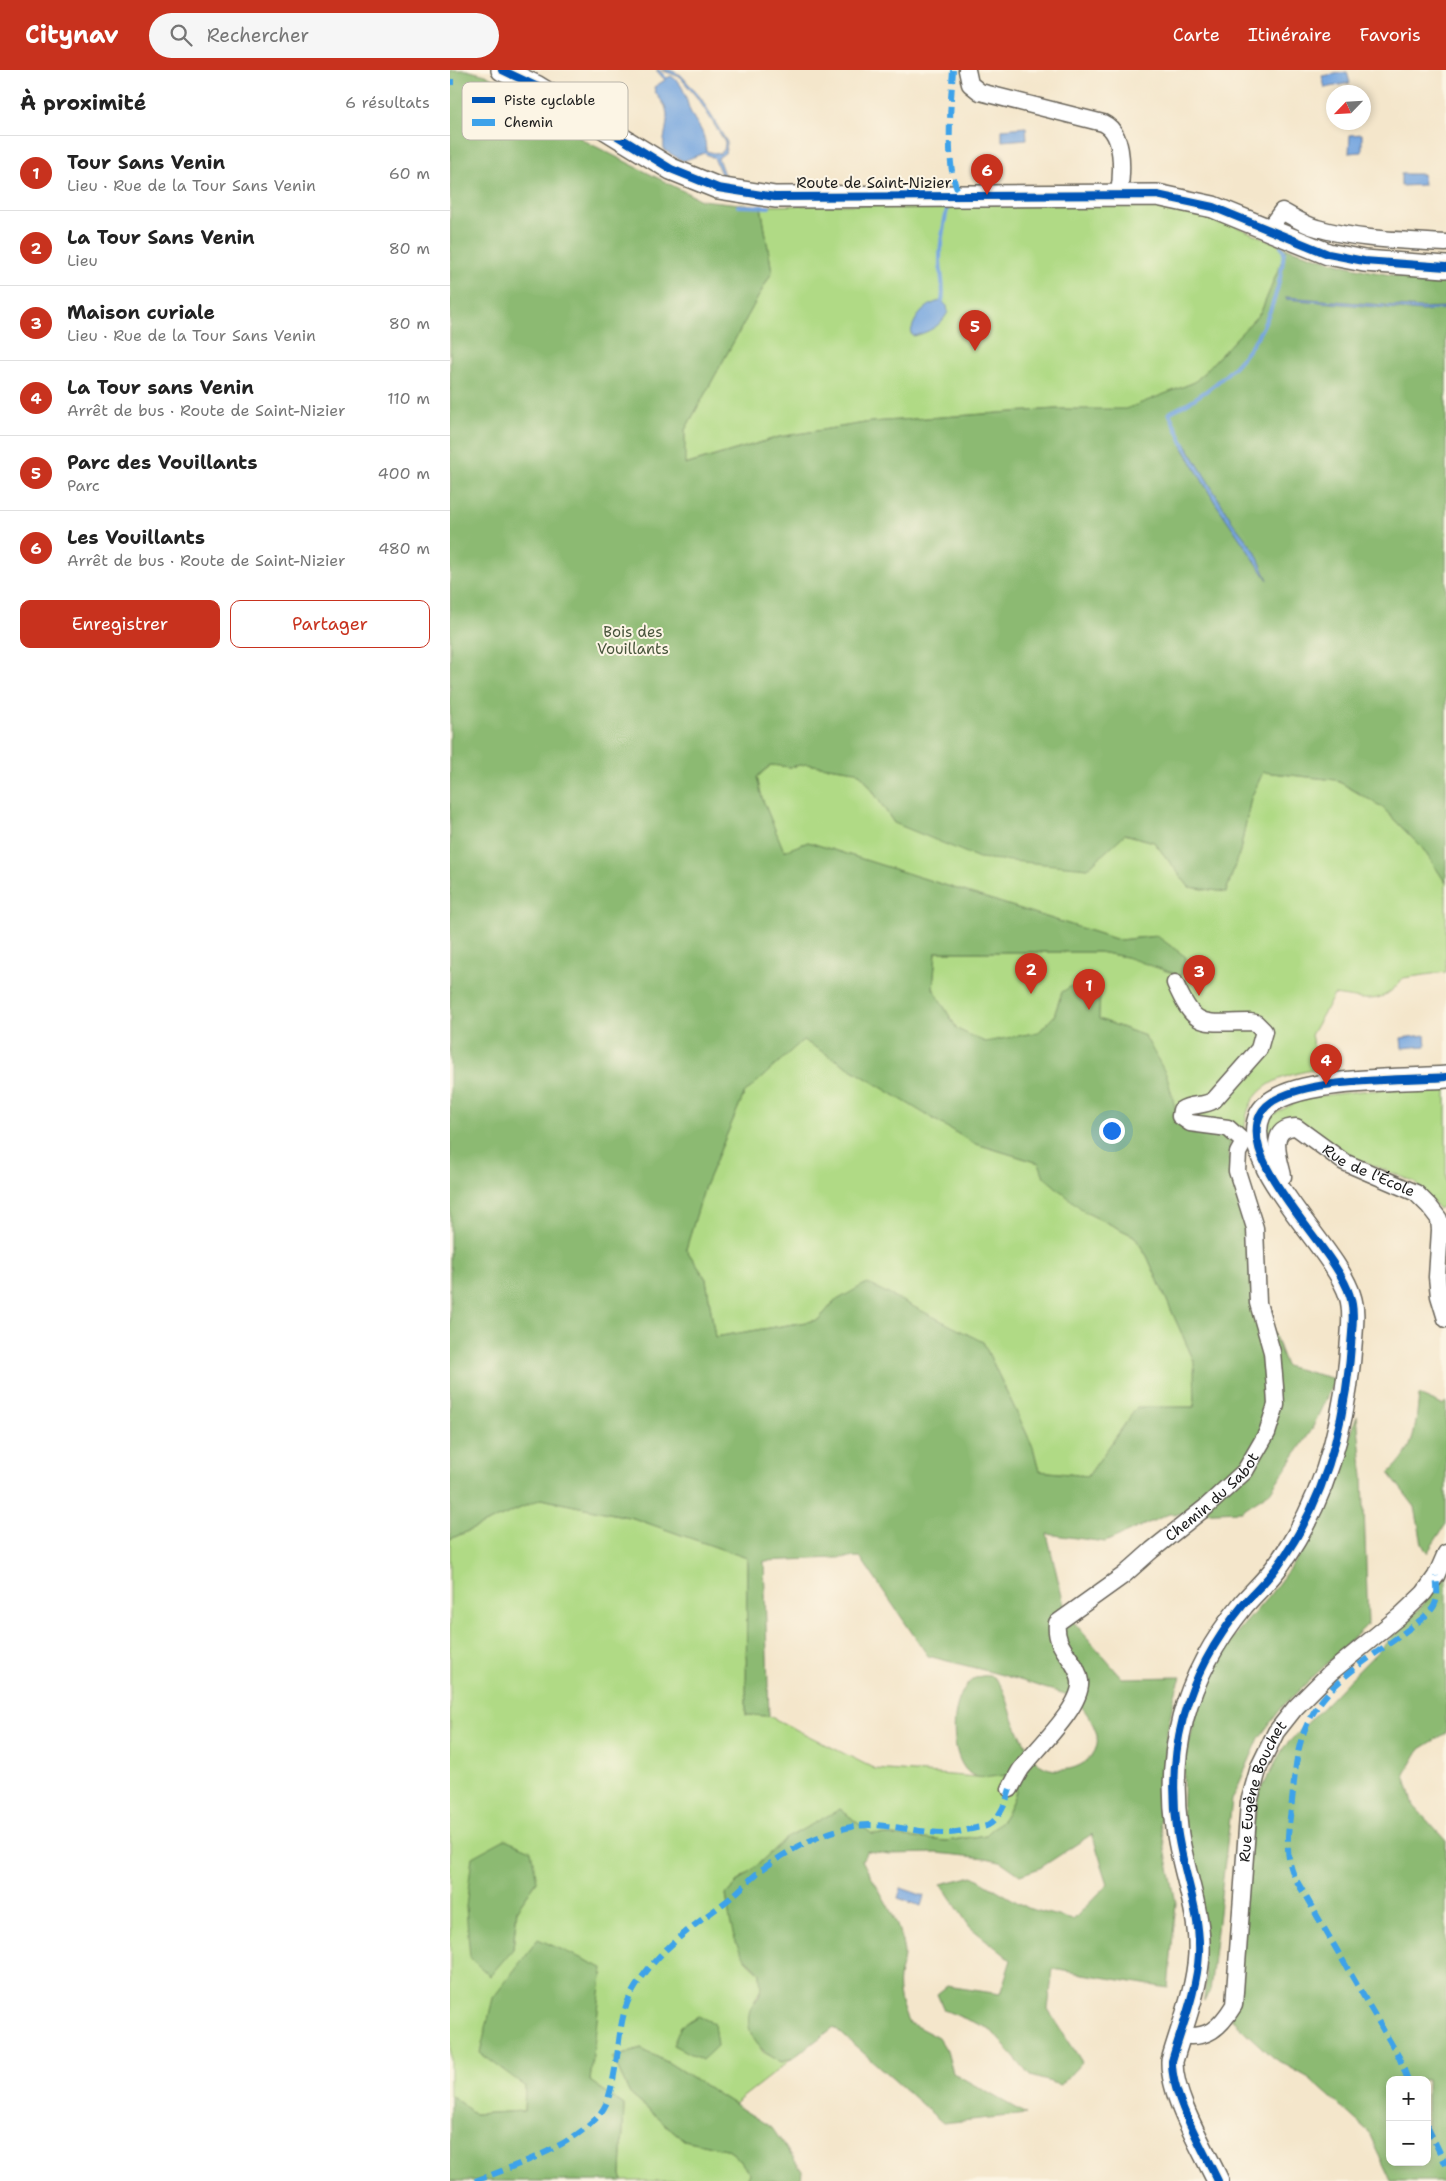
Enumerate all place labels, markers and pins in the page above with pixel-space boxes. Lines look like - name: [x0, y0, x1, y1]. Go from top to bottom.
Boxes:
- pin: 6: [971, 154, 1003, 195]
- pin: 5: [959, 310, 991, 351]
- pin: 2: [1015, 953, 1047, 994]
- pin: 3: [1183, 955, 1215, 996]
- pin: 1: [1073, 969, 1105, 1010]
- pin: 4: [1310, 1044, 1342, 1085]

